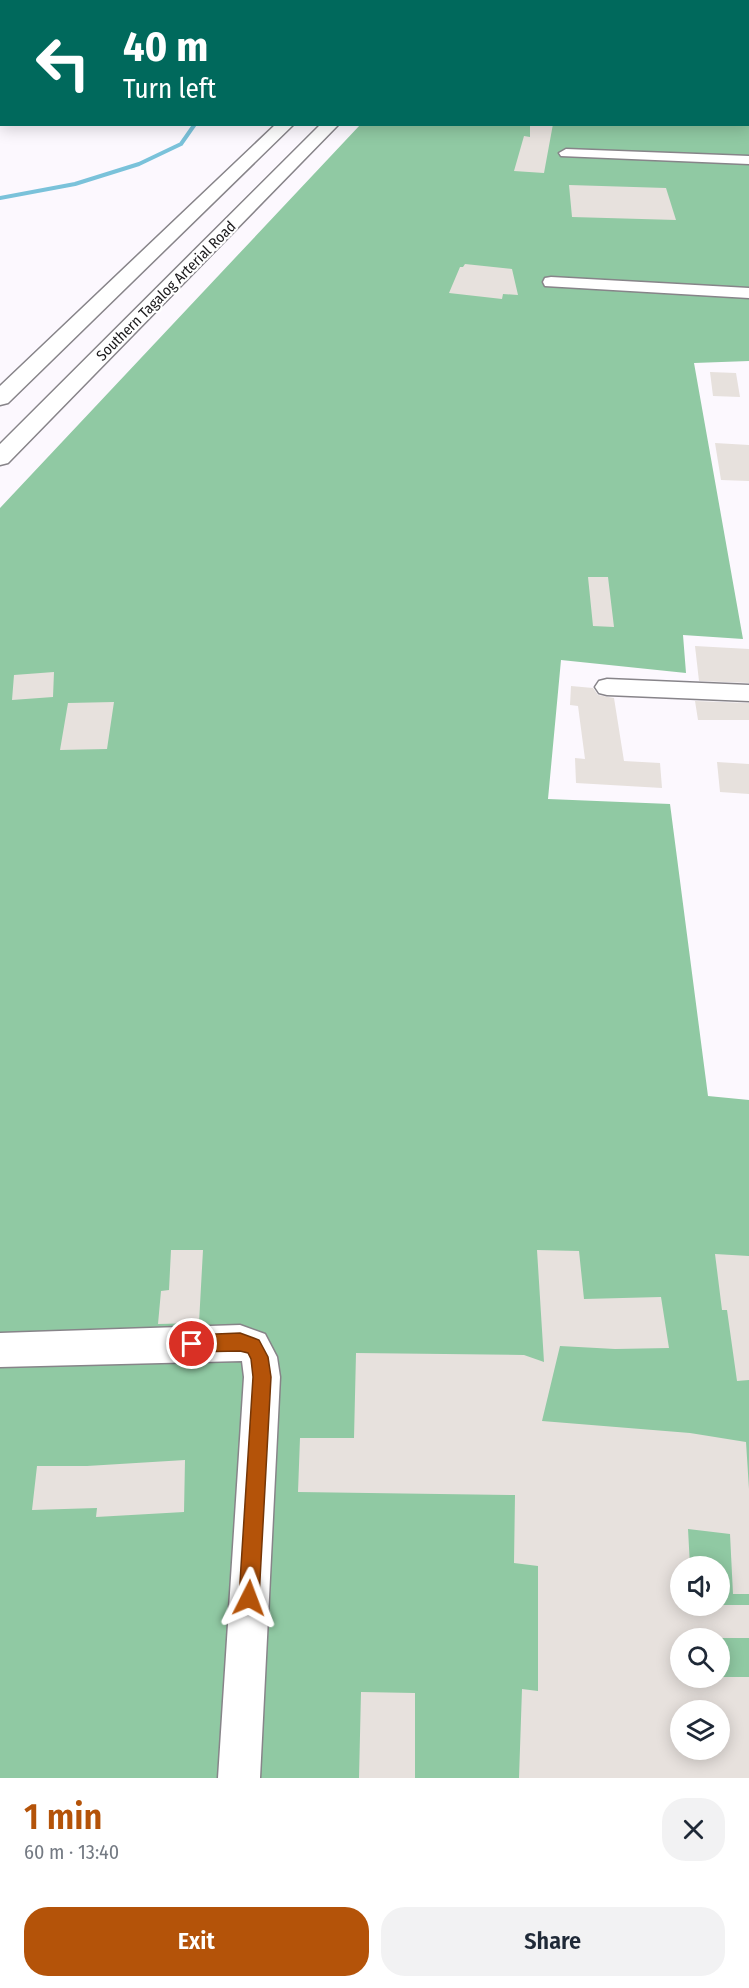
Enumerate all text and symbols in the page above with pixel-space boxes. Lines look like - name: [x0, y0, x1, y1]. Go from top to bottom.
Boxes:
- text: 40 m: [123, 22, 208, 72]
- icon: left: [24, 24, 102, 102]
- text: Turn left: [123, 73, 216, 105]
- street label: Southern Tagalog Arterial Road: [93, 218, 239, 364]
- pin: [166, 1318, 217, 1369]
- icon: arrive: [175, 1327, 208, 1360]
- map controls: [670, 1556, 730, 1760]
- button: sound: [670, 1556, 730, 1616]
- position arrow: [217, 1566, 281, 1630]
- button: search: [670, 1628, 730, 1688]
- button: layers: [670, 1700, 730, 1760]
- text: 1 min: [24, 1795, 102, 1839]
- button: close: [662, 1798, 725, 1861]
- text: 60 m · 13:40: [24, 1840, 119, 1864]
- button: Exit: [24, 1907, 369, 1976]
- button: Share: [381, 1907, 725, 1976]

